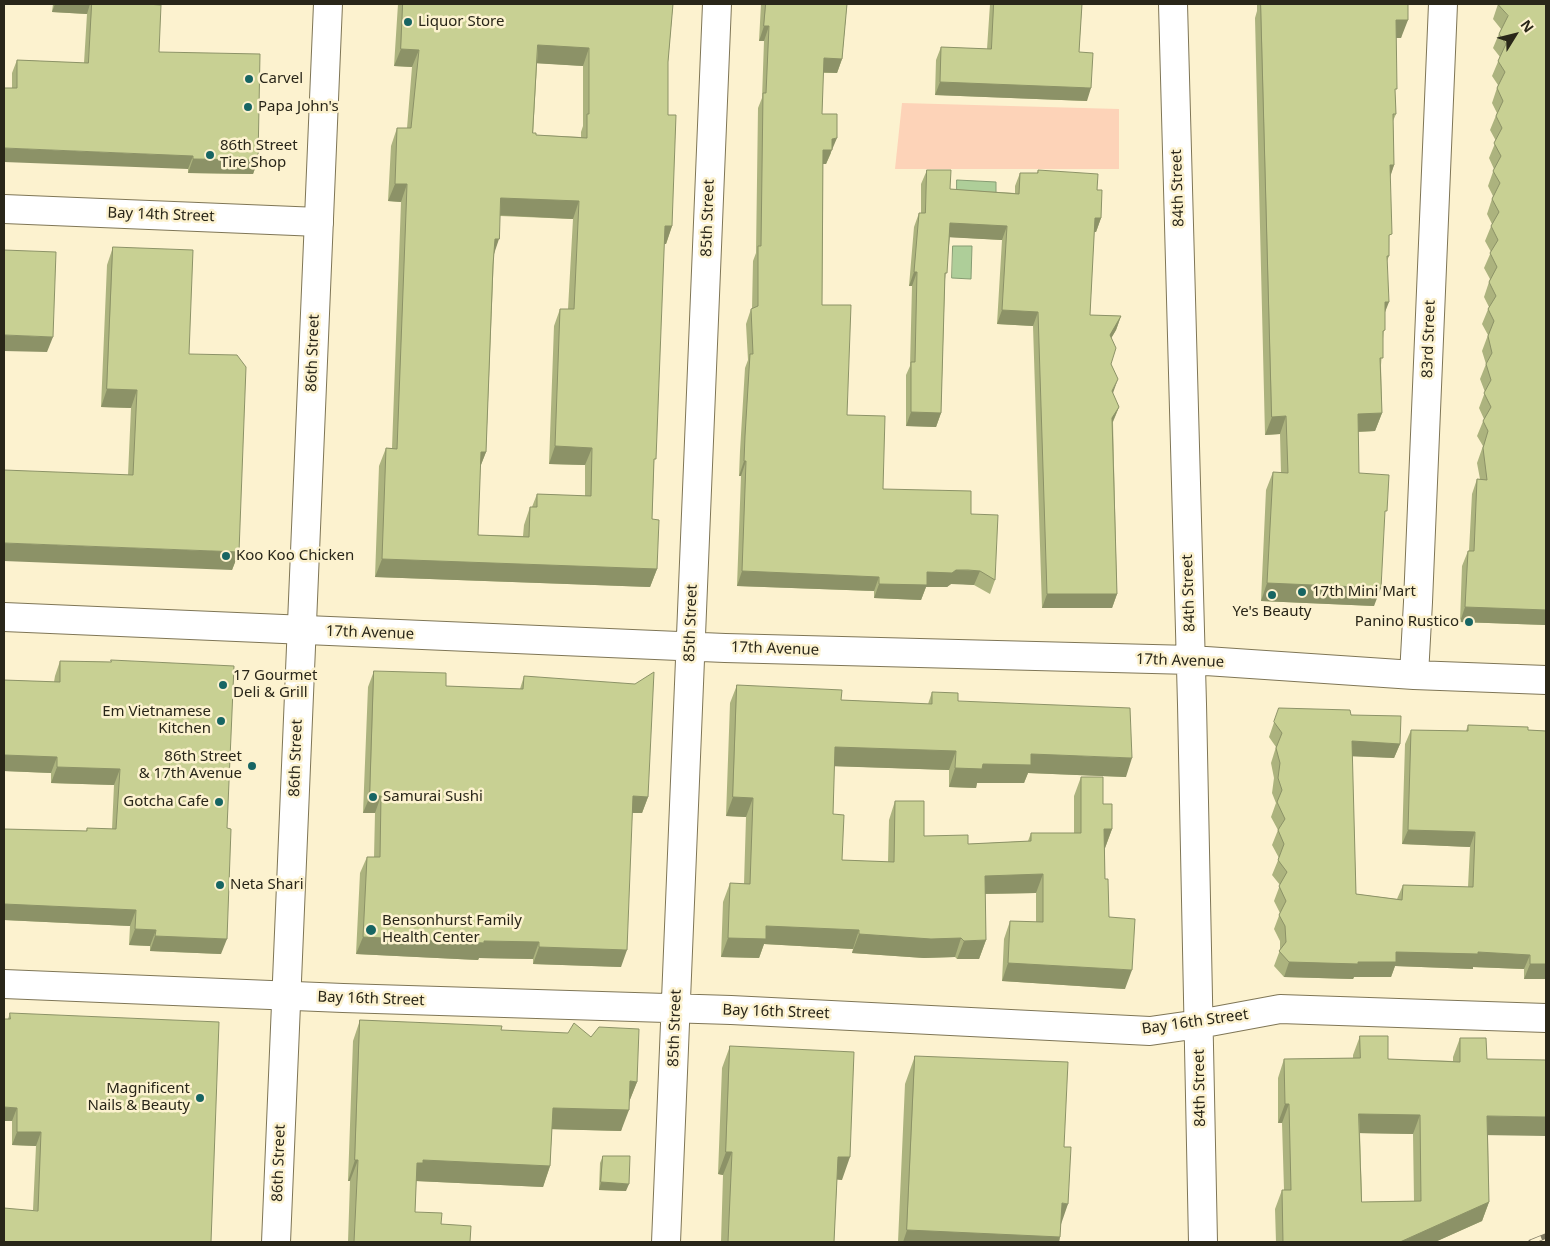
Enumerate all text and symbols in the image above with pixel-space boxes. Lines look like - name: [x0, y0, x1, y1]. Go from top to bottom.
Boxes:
- north arrow: [1490, 10, 1540, 60]
- place label: Liquor Store: [418, 13, 504, 31]
- marker: Liquor Store: [402, 16, 414, 28]
- text: N: [1517, 16, 1539, 36]
- place label: Carvel: [259, 70, 303, 88]
- marker: Carvel: [243, 73, 255, 85]
- place label: Papa John's: [258, 98, 339, 116]
- marker: Papa John's: [242, 101, 254, 113]
- place label: 86th Street Tire Shop: [220, 137, 298, 172]
- marker: 86th Street Tire Shop: [204, 149, 216, 161]
- street label: 84th Street: [1168, 149, 1188, 227]
- street label: 85th Street: [698, 179, 718, 257]
- street label: Bay 14th Street: [107, 204, 215, 226]
- street label: 83rd Street: [1419, 300, 1439, 378]
- street label: 86th Street: [303, 314, 323, 392]
- place label: Koo Koo Chicken: [236, 547, 354, 565]
- marker: Koo Koo Chicken: [220, 550, 232, 562]
- street label: 84th Street: [1179, 554, 1199, 632]
- place label: 17th Mini Mart: [1312, 583, 1416, 601]
- street label: 85th Street: [681, 584, 701, 662]
- marker: 17th Mini Mart: [1296, 586, 1308, 598]
- marker: Ye's Beauty: [1266, 589, 1278, 601]
- place label: Ye's Beauty: [1232, 603, 1312, 621]
- place label: Panino Rustico: [1355, 613, 1459, 631]
- marker: Panino Rustico: [1463, 616, 1475, 628]
- street label: 17th Avenue: [326, 622, 414, 644]
- street label: 17th Avenue: [731, 638, 819, 660]
- street label: 17th Avenue: [1136, 650, 1224, 672]
- place label: 17 Gourmet Deli & Grill: [233, 667, 317, 702]
- marker: 17 Gourmet Deli & Grill: [217, 679, 229, 691]
- place label: Em Vietnamese Kitchen: [102, 703, 211, 738]
- marker: Em Vietnamese Kitchen: [215, 715, 227, 727]
- street label: 86th Street: [286, 719, 306, 797]
- place label: 86th Street & 17th Avenue: [139, 748, 242, 783]
- marker: 86th Street & 17th Avenue: [246, 760, 258, 772]
- place label: Samurai Sushi: [383, 788, 483, 806]
- marker: Samurai Sushi: [367, 791, 379, 803]
- place label: Gotcha Cafe: [123, 793, 209, 811]
- marker: Gotcha Cafe: [213, 796, 225, 808]
- place label: Neta Shari: [230, 876, 304, 894]
- marker: Neta Shari: [214, 879, 226, 891]
- place label: Bensonhurst Family Health Center: [382, 912, 522, 947]
- marker: Bensonhurst Family Health Center: [364, 923, 378, 937]
- street label: Bay 16th Street: [317, 988, 425, 1010]
- street label: 85th Street: [665, 989, 685, 1067]
- street label: Bay 16th Street: [722, 1001, 830, 1023]
- street label: Bay 16th Street: [1141, 1006, 1249, 1038]
- street label: 84th Street: [1190, 1049, 1210, 1127]
- place label: Magnificent Nails & Beauty: [88, 1080, 190, 1115]
- marker: Magnificent Nails & Beauty: [194, 1092, 206, 1104]
- street label: 86th Street: [269, 1124, 289, 1202]

